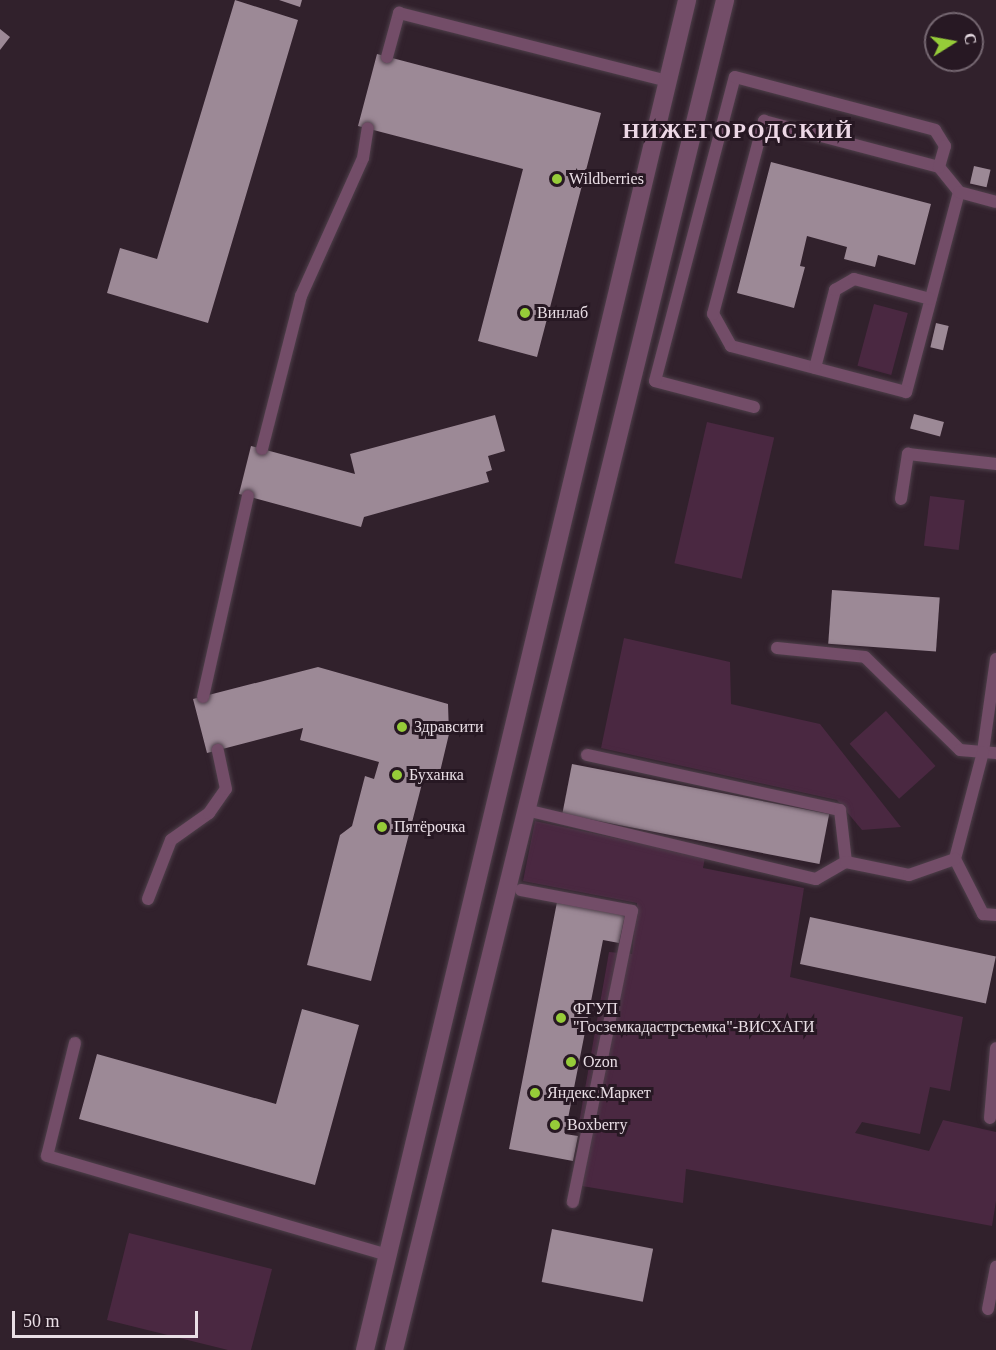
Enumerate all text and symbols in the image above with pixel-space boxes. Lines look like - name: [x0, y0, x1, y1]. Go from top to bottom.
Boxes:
- north arrow: [924, 12, 984, 72]
- text: С: [961, 32, 980, 46]
- district label: НИЖЕГОРОДСКИЙ: [622, 118, 854, 144]
- place label: Wildberries: [569, 169, 644, 189]
- marker: Wildberries: [550, 172, 564, 186]
- place label: Винлаб: [537, 303, 588, 323]
- marker: Винлаб: [518, 306, 532, 320]
- place label: Здравсити: [414, 717, 484, 737]
- marker: Здравсити: [395, 720, 409, 734]
- place label: Буханка: [409, 765, 464, 785]
- marker: Буханка: [390, 768, 404, 782]
- place label: Пятёрочка: [394, 817, 465, 837]
- marker: Пятёрочка: [375, 820, 389, 834]
- place label: ФГУП "Госземкадастрсъемка"-ВИСХАГИ: [573, 999, 814, 1037]
- marker: ФГУП "Госземкадастрсъемка"-ВИСХАГИ: [554, 1011, 568, 1025]
- place label: Ozon: [583, 1052, 618, 1072]
- marker: Ozon: [564, 1055, 578, 1069]
- place label: Яндекс.Маркет: [547, 1083, 651, 1103]
- marker: Яндекс.Маркет: [528, 1086, 542, 1100]
- place label: Boxberry: [567, 1115, 627, 1135]
- marker: Boxberry: [548, 1118, 562, 1132]
- scale bar: [15, 1299, 201, 1337]
- text: 50 m: [23, 1311, 60, 1331]

